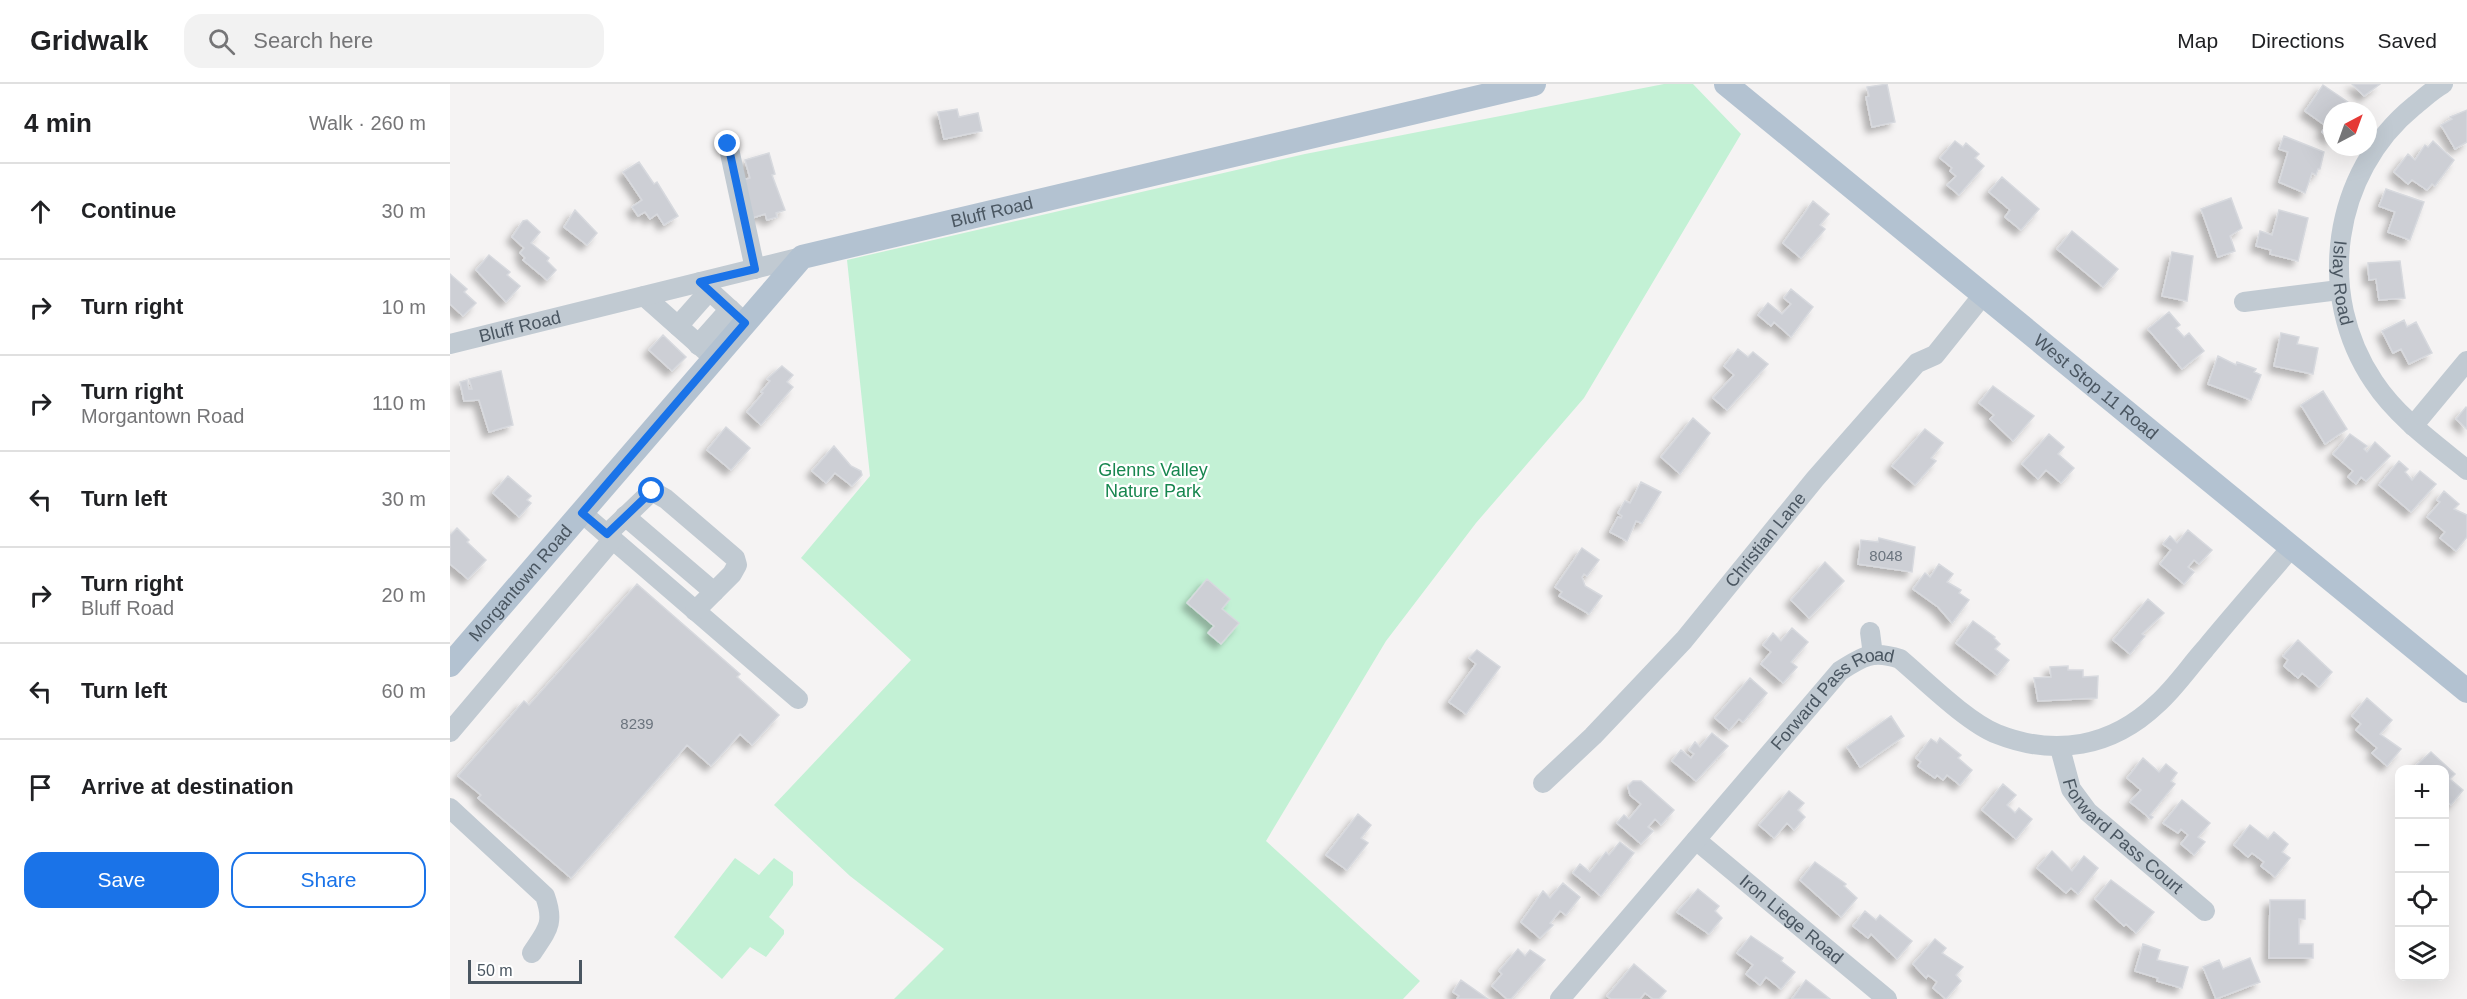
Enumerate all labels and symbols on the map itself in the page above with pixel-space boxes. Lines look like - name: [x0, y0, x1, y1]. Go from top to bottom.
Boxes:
- north arrow: [2323, 102, 2377, 156]
- route end: [714, 130, 740, 156]
- street label: Bluff Road: [949, 193, 1035, 231]
- street label: Islay Road: [2329, 239, 2357, 327]
- street label: Bluff Road: [477, 307, 563, 346]
- street label: West Stop 11 Road: [2030, 330, 2162, 444]
- park label: Glenns Valley Nature Park: [1098, 460, 1208, 501]
- route start: [638, 477, 664, 503]
- street label: Christian Lane: [1721, 489, 1810, 591]
- street label: Morgantown Road: [465, 521, 576, 645]
- house number: 8048: [1869, 547, 1903, 564]
- street label: Forward Pass Road: [1767, 645, 1896, 754]
- house number: 8239: [620, 715, 654, 732]
- street label: Forward Pass Court: [2059, 776, 2187, 898]
- street label: Iron Liege Road: [1736, 871, 1847, 968]
- scale bar: [468, 957, 582, 984]

